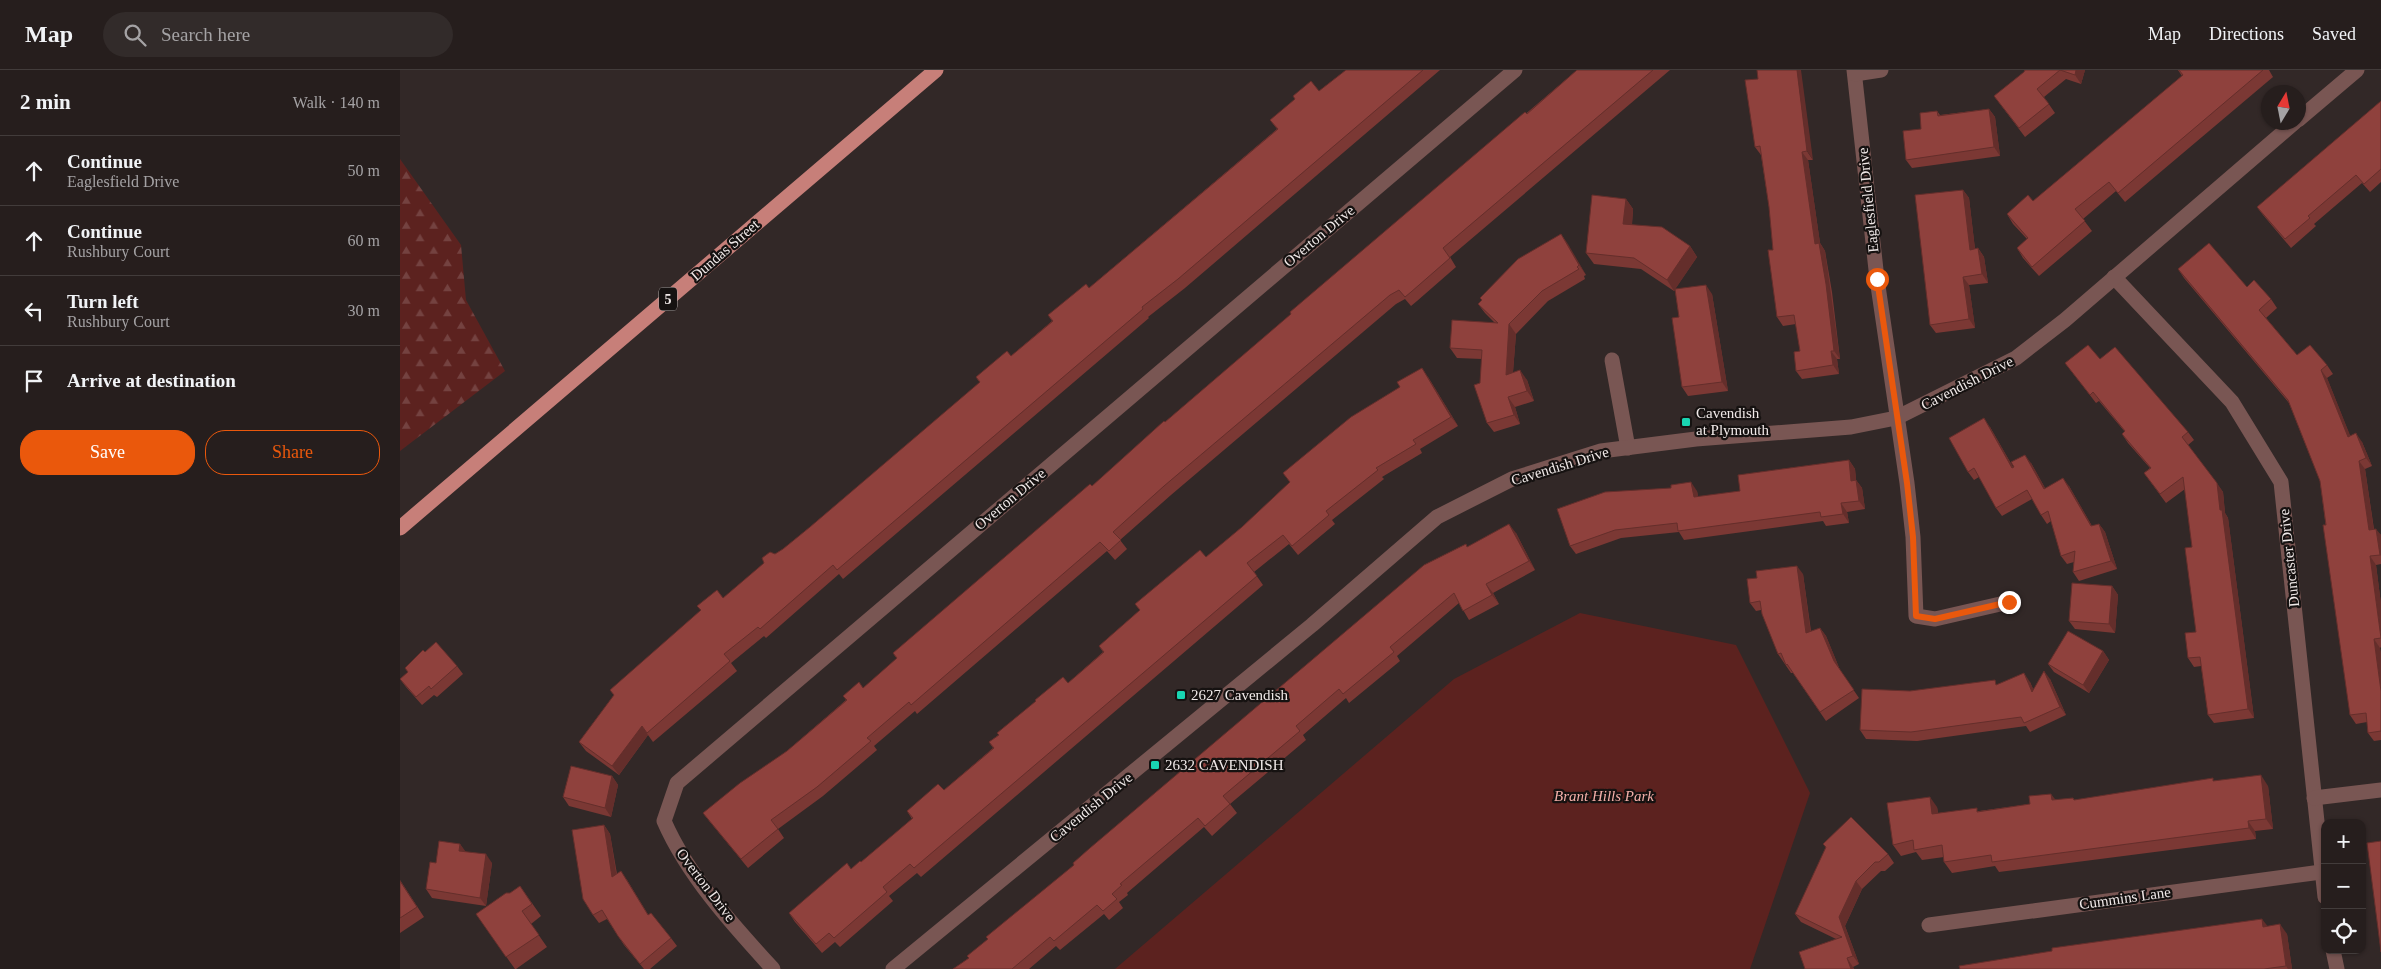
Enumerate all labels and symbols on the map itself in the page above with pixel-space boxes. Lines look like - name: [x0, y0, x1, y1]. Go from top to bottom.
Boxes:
- north arrow: [2261, 85, 2306, 130]
- street label: Eaglesfield Drive: [1855, 146, 1881, 253]
- street label: Overton Drive: [1281, 202, 1358, 270]
- street label: Dundas Street: [688, 216, 763, 284]
- route start: [1866, 268, 1889, 291]
- road number: 5: [659, 288, 677, 310]
- street label: Cavendish Drive: [1918, 353, 2016, 413]
- place label: Cavendish at Plymouth: [1696, 405, 1769, 438]
- marker: Cavendish at Plymouth: [1680, 416, 1692, 428]
- street label: Cavendish Drive: [1509, 443, 1611, 488]
- street label: Overton Drive: [972, 465, 1049, 533]
- street label: Duncaster Drive: [2276, 508, 2302, 608]
- route end: [1998, 591, 2021, 614]
- place label: 2627 Cavendish: [1191, 687, 1289, 703]
- marker: 2627 Cavendish: [1175, 689, 1187, 701]
- place label: 2632 CAVENDISH: [1165, 757, 1284, 773]
- marker: 2632 CAVENDISH: [1149, 759, 1161, 771]
- street label: Cavendish Drive: [1047, 769, 1136, 845]
- park label: Brant Hills Park: [1554, 788, 1654, 804]
- street label: Overton Drive: [673, 845, 739, 925]
- street label: Cummins Lane: [2078, 884, 2172, 912]

